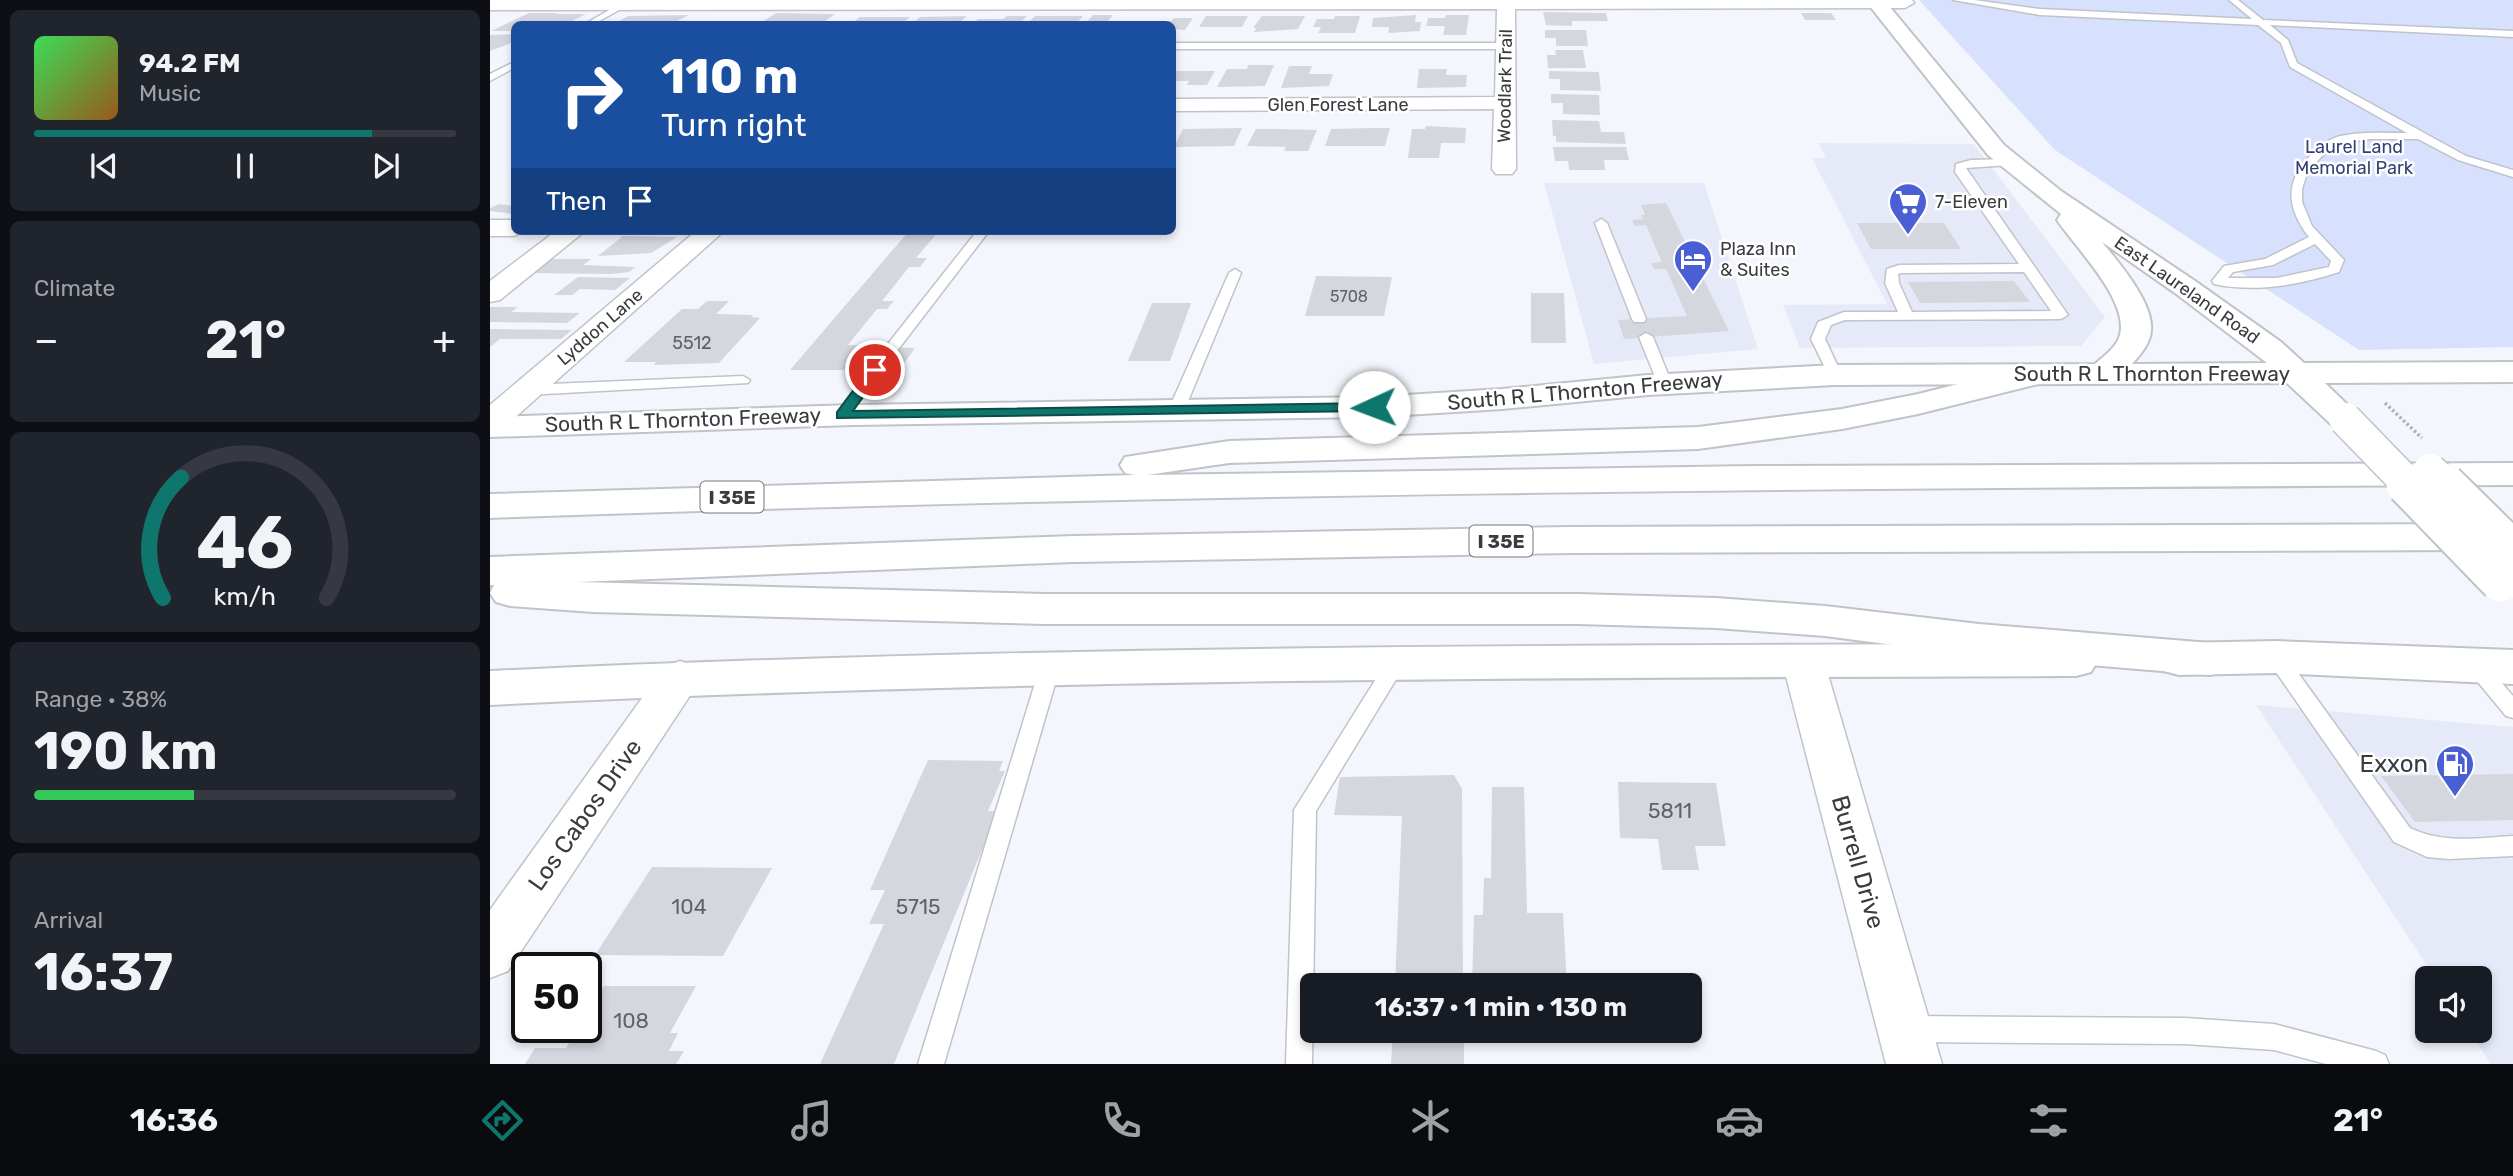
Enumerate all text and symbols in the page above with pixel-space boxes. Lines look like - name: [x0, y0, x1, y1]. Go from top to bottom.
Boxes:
- street label: Woodlark Trail: [1493, 29, 1517, 143]
- text: 110 m: [661, 47, 798, 105]
- text: 94.2 FM: [139, 48, 240, 79]
- icon: right: [546, 49, 637, 140]
- text: Music: [139, 79, 201, 107]
- street label: Glen Forest Lane: [1267, 94, 1409, 116]
- text: Turn right: [661, 106, 806, 144]
- park label: Laurel Land Memorial Park: [2295, 136, 2414, 179]
- icon: previous: [85, 147, 123, 185]
- icon: pause: [226, 147, 264, 185]
- icon: next: [367, 147, 405, 185]
- supermarket icon: 7-Eleven: [1887, 181, 1929, 236]
- icon: arrive: [621, 182, 659, 220]
- text: Then: [546, 186, 607, 217]
- place label: 7-Eleven: [1935, 191, 2008, 213]
- street label: East Laureland Road: [2110, 232, 2264, 348]
- hotel icon: Plaza Inn & Suites: [1672, 238, 1714, 293]
- place label: Plaza Inn & Suites: [1720, 238, 1796, 281]
- text: Climate: [34, 274, 115, 302]
- street label: Lyddon Lane: [553, 284, 647, 370]
- house number: 5708: [1330, 287, 1368, 306]
- text: 21°: [205, 309, 286, 371]
- text: −: [34, 317, 59, 363]
- text: +: [432, 317, 456, 363]
- house number: 5512: [672, 332, 712, 354]
- pin: [845, 340, 905, 400]
- icon: arrive: [856, 351, 894, 389]
- street label: South R L Thornton Freeway: [2014, 361, 2291, 386]
- street label: South R L Thornton Freeway: [1446, 366, 1724, 415]
- position arrow: [1337, 370, 1411, 444]
- street label: South R L Thornton Freeway: [544, 402, 822, 437]
- road number: I 35E: [700, 482, 764, 512]
- text: 46: [196, 500, 294, 586]
- road number: I 35E: [1469, 526, 1532, 556]
- text: km/h: [214, 582, 276, 611]
- text: Range · 38%: [34, 685, 167, 713]
- text: 190 km: [34, 720, 218, 782]
- street label: Los Cabos Drive: [522, 734, 648, 896]
- fuel station icon: Exxon: [2434, 743, 2476, 798]
- place label: Exxon: [2360, 750, 2428, 778]
- street label: Burrell Drive: [1826, 792, 1890, 932]
- house number: 5811: [1648, 798, 1692, 823]
- house number: 104: [671, 894, 707, 919]
- house number: 5715: [896, 894, 940, 919]
- text: Arrival: [34, 906, 103, 934]
- text: 16:37: [34, 941, 173, 1003]
- speed limit sign: 50: [511, 952, 602, 1043]
- map controls: [2415, 966, 2492, 1043]
- button: sound: [2415, 966, 2492, 1043]
- text: 16:37 · 1 min · 130 m: [1375, 992, 1627, 1023]
- house number: 108: [613, 1008, 649, 1033]
- icon: directions: [478, 1096, 527, 1145]
- icon: music: [787, 1096, 836, 1145]
- icon: phone: [1097, 1096, 1146, 1145]
- icon: climate: [1406, 1096, 1455, 1145]
- icon: car: [1715, 1096, 1764, 1145]
- icon: filters: [2024, 1096, 2073, 1145]
- text: 16:36: [130, 1101, 218, 1139]
- text: 21°: [2333, 1101, 2383, 1139]

